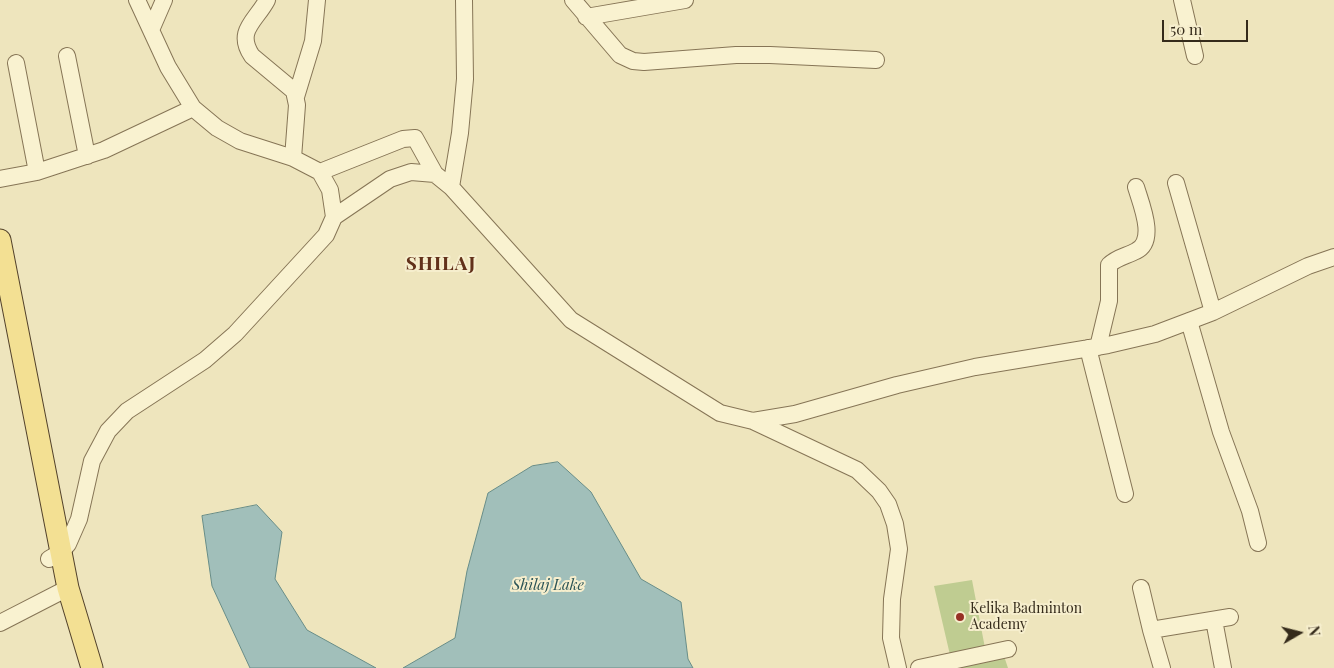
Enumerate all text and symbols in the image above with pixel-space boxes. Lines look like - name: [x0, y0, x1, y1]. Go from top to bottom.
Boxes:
- scale bar: [1164, 10, 1250, 42]
- text: 50 m: [1170, 19, 1202, 39]
- district label: SHILAJ: [405, 253, 477, 275]
- water label: Shilaj Lake: [512, 576, 584, 594]
- place label: Kelika Badminton Academy: [970, 601, 1082, 634]
- north arrow: [1274, 608, 1324, 658]
- marker: Kelika Badminton Academy: [954, 611, 966, 623]
- text: N: [1304, 625, 1324, 637]

